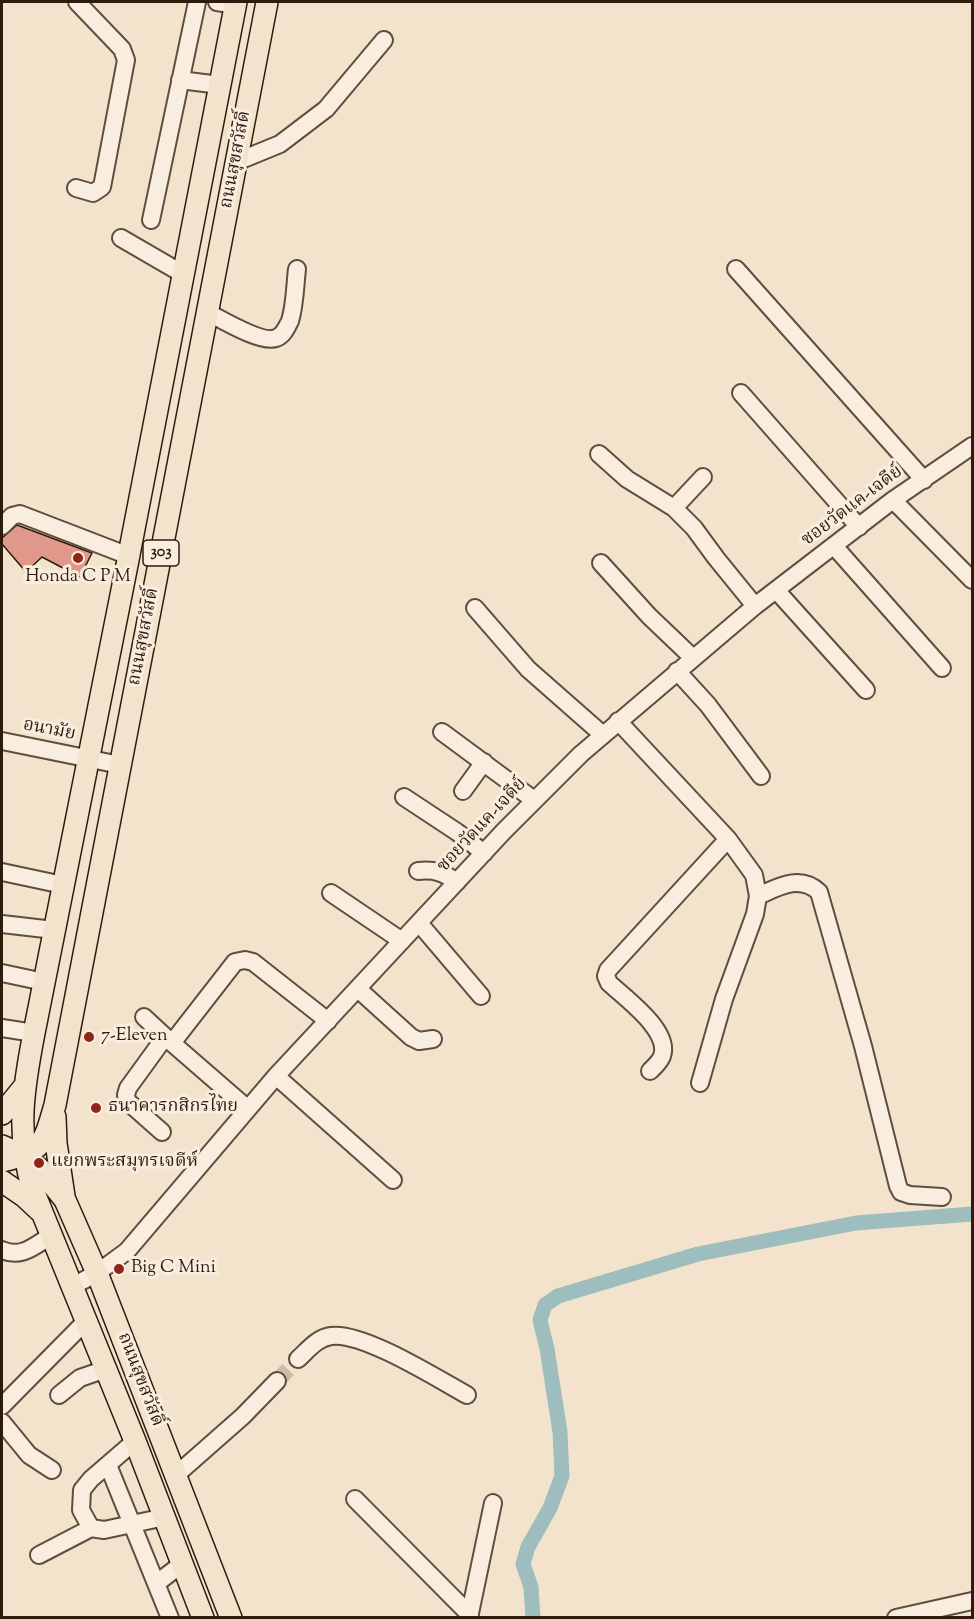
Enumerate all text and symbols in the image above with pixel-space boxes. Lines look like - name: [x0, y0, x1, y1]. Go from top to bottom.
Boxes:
- street label: ถนนสุขสวัสดิ์: [217, 109, 257, 211]
- street label: ซอยวัดแค-เจดีย์: [798, 462, 908, 552]
- road number: 303: [143, 540, 179, 566]
- marker: Honda C P M: [71, 551, 85, 565]
- place label: Honda C P M: [25, 567, 131, 589]
- street label: ถนนสุขสวัสดิ์: [125, 586, 165, 688]
- street label: อนามัย: [21, 715, 77, 747]
- street label: ซอยวัดแค-เจดีย์: [434, 774, 532, 878]
- place label: 7-Eleven: [101, 1026, 168, 1048]
- marker: 7-Eleven: [82, 1030, 96, 1044]
- place label: ธนาคารกสิกรไทย: [108, 1097, 238, 1119]
- marker: ธนาคารกสิกรไทย: [89, 1101, 103, 1115]
- place label: แยกพระสมุทรเจดีห์: [51, 1152, 198, 1174]
- marker: แยกพระสมุทรเจดีห์: [32, 1156, 46, 1170]
- place label: Big C Mini: [131, 1258, 216, 1280]
- marker: Big C Mini: [112, 1262, 126, 1276]
- street label: ถนนสุขสวัสดิ์: [111, 1330, 167, 1430]

